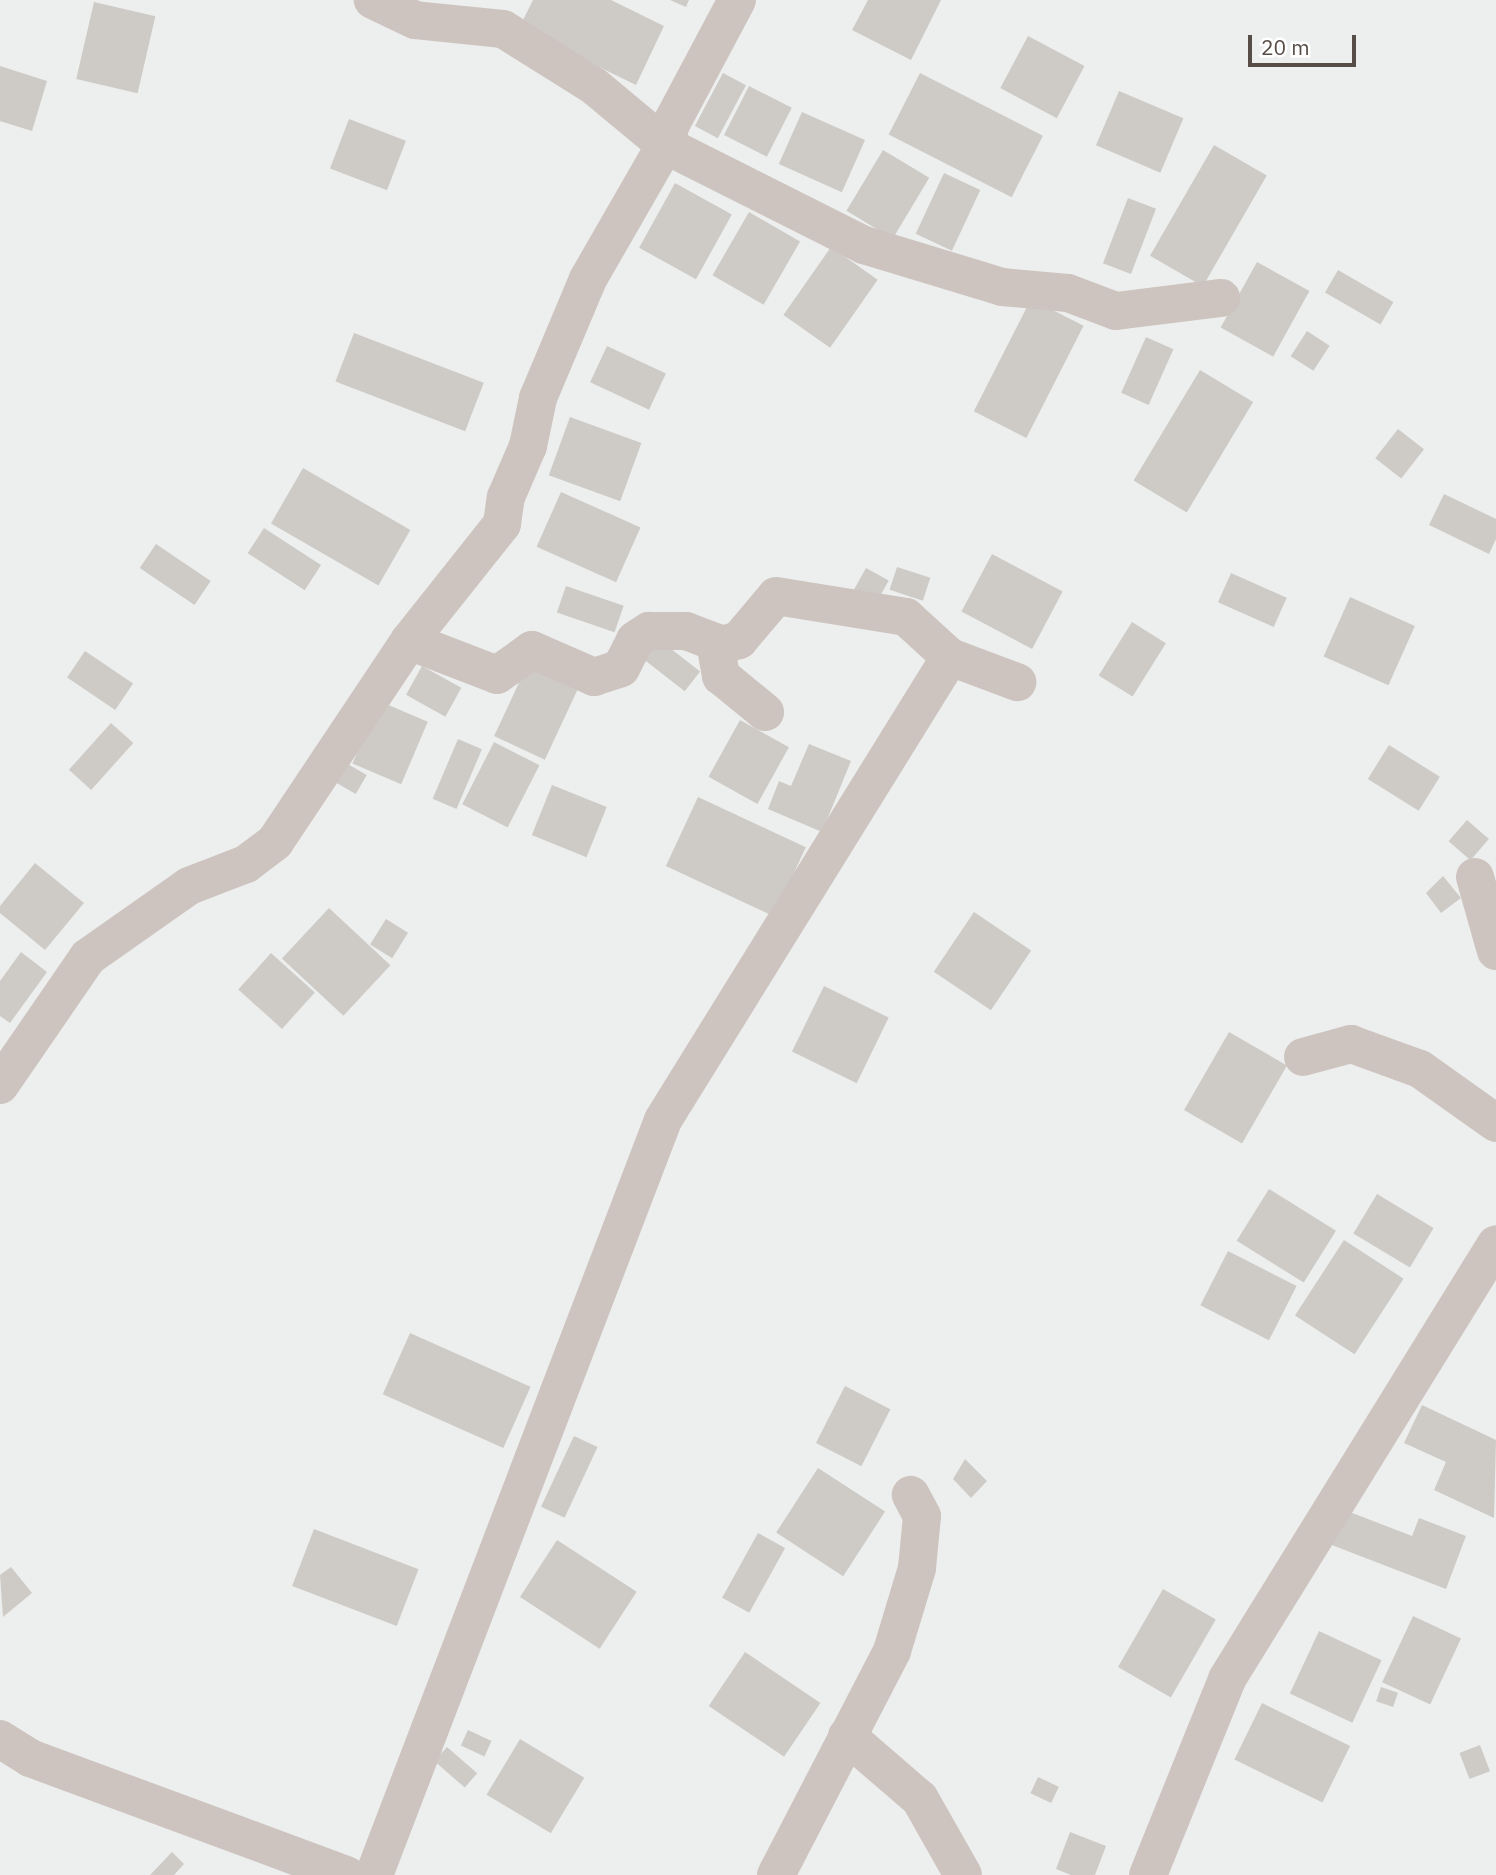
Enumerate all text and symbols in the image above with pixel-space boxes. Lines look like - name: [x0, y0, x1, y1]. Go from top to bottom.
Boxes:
- scale bar: [1251, 21, 1360, 65]
- text: 20 m: [1261, 33, 1310, 61]

